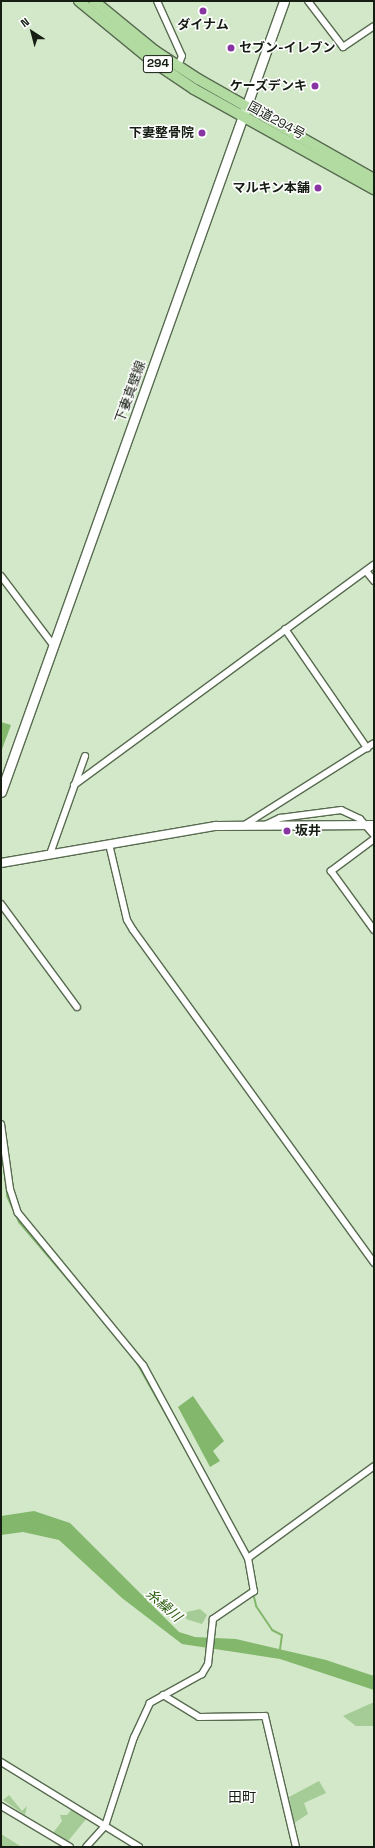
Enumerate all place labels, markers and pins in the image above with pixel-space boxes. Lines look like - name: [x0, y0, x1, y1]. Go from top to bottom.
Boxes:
- marker: ダイナム: [198, 6, 208, 16]
- place label: ダイナム: [177, 17, 229, 33]
- place label: セブン-イレブン: [239, 40, 336, 56]
- marker: セブン-イレブン: [226, 43, 236, 53]
- place label: ケーズデンキ: [229, 78, 307, 94]
- marker: ケーズデンキ: [310, 81, 320, 91]
- place label: 下妻整骨院: [129, 125, 194, 141]
- marker: 下妻整骨院: [197, 128, 207, 138]
- place label: マルキン本舗: [232, 180, 310, 196]
- marker: マルキン本舗: [313, 183, 323, 193]
- place label: 坂井: [295, 823, 321, 839]
- marker: 坂井: [282, 826, 292, 836]

